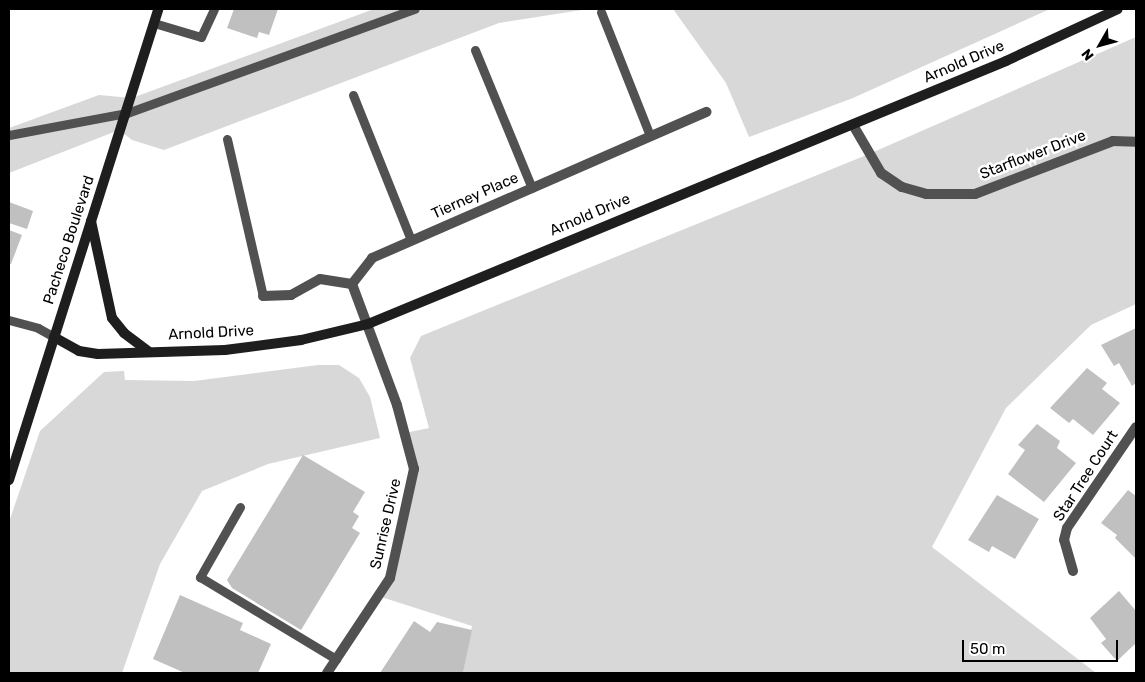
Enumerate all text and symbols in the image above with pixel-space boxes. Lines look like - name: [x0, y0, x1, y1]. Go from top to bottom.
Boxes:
- north arrow: [1075, 20, 1125, 70]
- street label: Arnold Drive: [921, 37, 1007, 87]
- text: N: [1078, 45, 1098, 64]
- street label: Starflower Drive: [977, 126, 1089, 184]
- street label: Tierney Place: [429, 169, 521, 223]
- street label: Pacheco Boulevard: [40, 173, 98, 307]
- street label: Arnold Drive: [547, 190, 633, 240]
- street label: Arnold Drive: [168, 322, 254, 344]
- street label: Star Tree Court: [1050, 427, 1122, 525]
- street label: Sunrise Drive: [367, 477, 405, 571]
- scale bar: [965, 630, 1121, 662]
- text: 50 m: [970, 640, 1005, 658]

